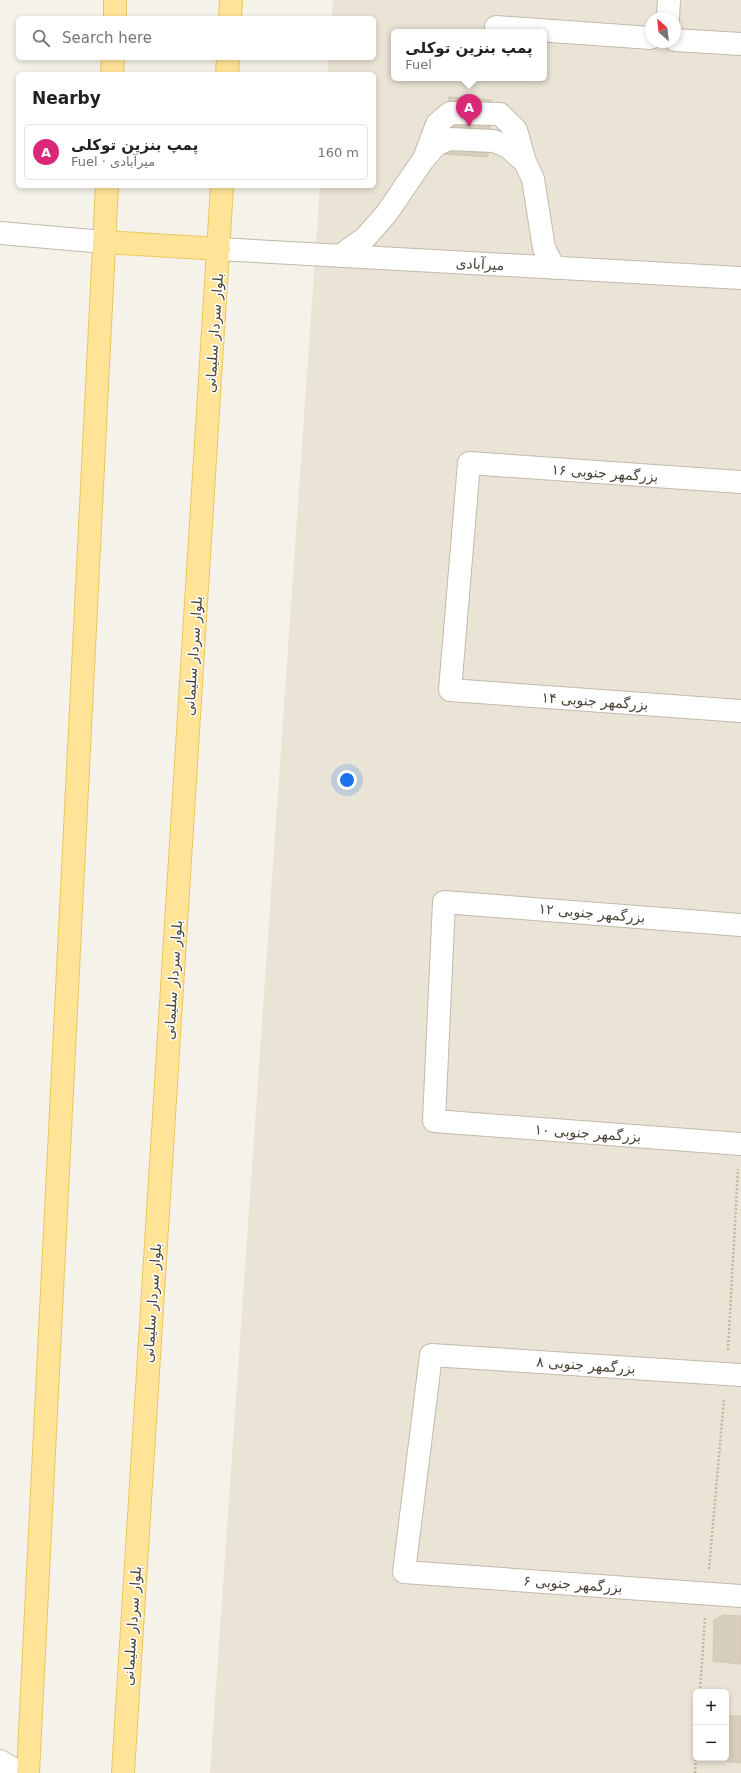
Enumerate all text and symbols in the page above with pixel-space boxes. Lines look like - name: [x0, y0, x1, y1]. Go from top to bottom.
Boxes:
- north arrow: [645, 12, 681, 48]
- search box: [16, 16, 376, 60]
- icon: search: [30, 27, 52, 49]
- text: Search here: [62, 29, 152, 47]
- popup: [391, 29, 547, 81]
- text: پمپ بنزین توکلی: [405, 39, 533, 57]
- text: Fuel: [405, 57, 432, 72]
- text: Nearby: [32, 88, 101, 108]
- pin: A: [456, 94, 482, 127]
- text: پمپ بنزین توکلی: [71, 136, 198, 154]
- text: A: [41, 145, 51, 160]
- text: 160 m: [317, 145, 359, 160]
- text: Fuel · میرآبادی: [71, 154, 155, 169]
- street label: میرآبادی: [455, 255, 505, 274]
- street label: بلوار سردار سلیمانی: [202, 273, 227, 394]
- street label: بزرگمهر جنوبی ۱۶: [551, 461, 659, 486]
- street label: بلوار سردار سلیمانی: [181, 596, 206, 717]
- street label: بزرگمهر جنوبی ۱۴: [541, 689, 649, 714]
- your location: [337, 770, 357, 790]
- street label: بزرگمهر جنوبی ۱۲: [538, 900, 646, 927]
- street label: بلوار سردار سلیمانی: [161, 920, 186, 1041]
- street label: بزرگمهر جنوبی ۱۰: [534, 1121, 642, 1146]
- street label: بلوار سردار سلیمانی: [140, 1243, 165, 1364]
- street label: بزرگمهر جنوبی ۸: [536, 1354, 636, 1377]
- street label: بلوار سردار سلیمانی: [120, 1566, 145, 1687]
- street label: بزرگمهر جنوبی ۶: [523, 1573, 623, 1596]
- map controls: [693, 1689, 729, 1761]
- button: +: [693, 1689, 729, 1725]
- button: −: [693, 1725, 729, 1761]

